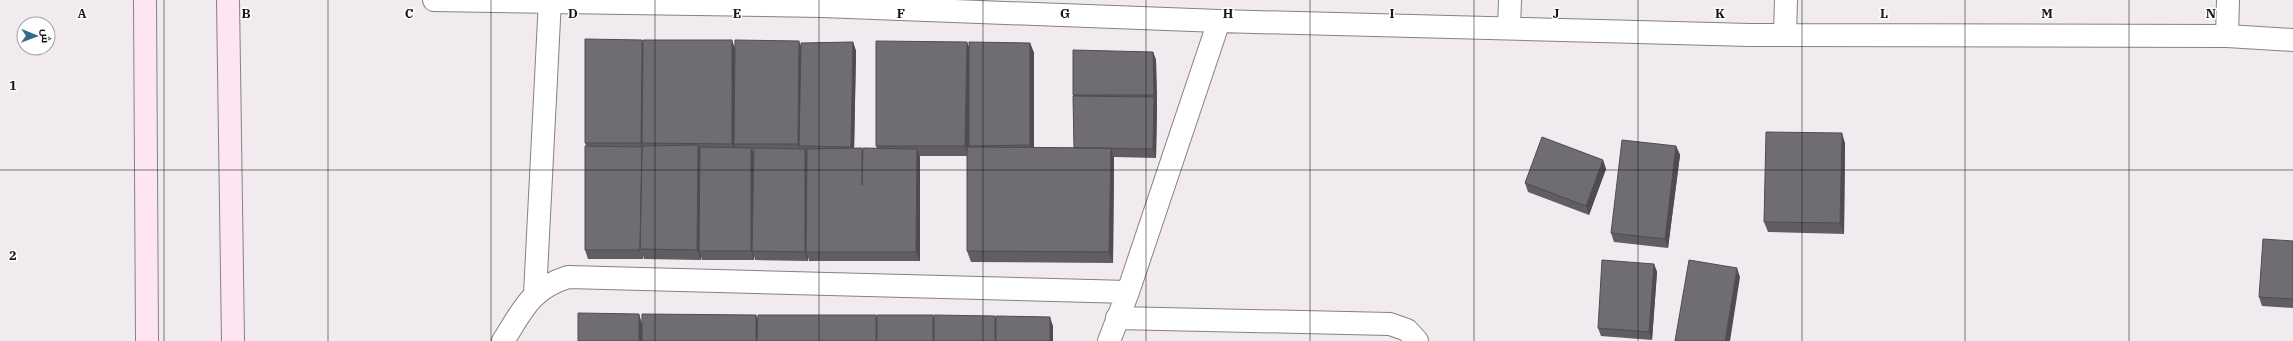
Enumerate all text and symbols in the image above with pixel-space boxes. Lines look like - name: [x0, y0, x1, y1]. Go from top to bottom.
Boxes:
- text: A: [77, 5, 87, 22]
- text: B: [241, 5, 251, 22]
- text: C: [405, 5, 414, 22]
- text: D: [568, 5, 578, 22]
- text: E: [733, 5, 741, 22]
- text: F: [897, 5, 905, 22]
- text: G: [1060, 5, 1070, 22]
- text: H: [1223, 5, 1234, 22]
- text: I: [1390, 5, 1395, 22]
- text: J: [1553, 5, 1560, 22]
- text: K: [1715, 5, 1725, 22]
- text: L: [1880, 5, 1888, 22]
- text: M: [2041, 5, 2053, 22]
- text: N: [2206, 5, 2216, 22]
- north arrow: [16, 16, 56, 56]
- text: ش: [39, 29, 53, 43]
- text: 1: [9, 77, 17, 94]
- text: 2: [9, 247, 17, 264]

